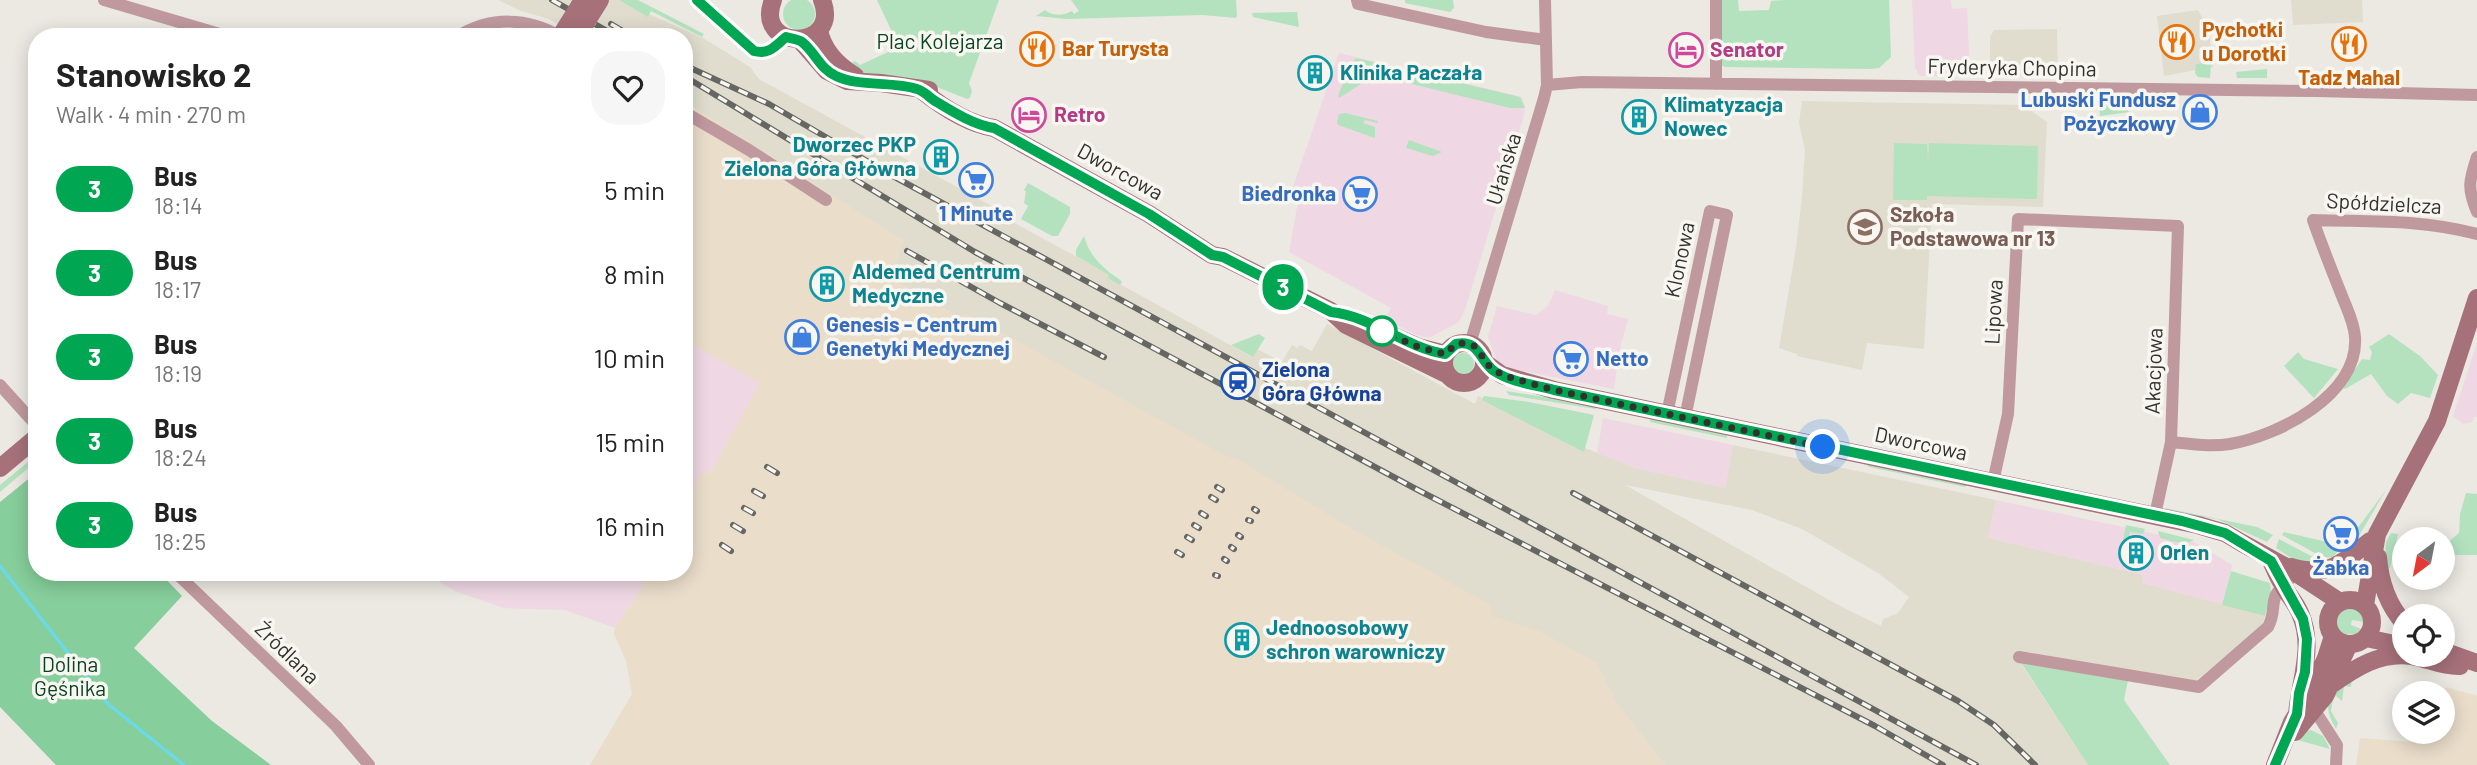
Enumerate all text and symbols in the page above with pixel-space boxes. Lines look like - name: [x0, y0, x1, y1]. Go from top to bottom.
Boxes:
- place label: Pychotki u Dorotki: [2202, 16, 2286, 65]
- restaurant icon: Pychotki u Dorotki: [2158, 23, 2196, 61]
- restaurant icon: Tadz Mahal: [2330, 25, 2368, 63]
- park label: Plac Kolejarza: [877, 28, 1003, 53]
- restaurant icon: Bar Turysta: [1018, 30, 1056, 68]
- hotel icon: Senator: [1667, 31, 1705, 69]
- place label: Bar Turysta: [1062, 35, 1169, 60]
- place label: Senator: [1710, 36, 1784, 61]
- button: heart: [591, 51, 665, 125]
- street label: Fryderyka Chopina: [1927, 53, 2097, 80]
- text: Stanowisko 2: [56, 54, 251, 94]
- building icon: Klinika Paczała: [1296, 54, 1334, 92]
- place label: Klinika Paczała: [1340, 59, 1482, 84]
- place label: Tadz Mahal: [2298, 64, 2400, 89]
- place label: Lubuski Fundusz Pożyczkowy: [2021, 86, 2176, 135]
- place label: Klimatyzacja Nowec: [1664, 91, 1783, 140]
- shop icon: Lubuski Fundusz Pożyczkowy: [2181, 93, 2219, 131]
- hotel icon: Retro: [1010, 96, 1048, 134]
- building icon: Klimatyzacja Nowec: [1620, 98, 1658, 136]
- text: Walk · 4 min · 270 m: [56, 100, 246, 128]
- place label: Retro: [1054, 101, 1105, 126]
- street label: Ułańska: [1480, 130, 1525, 208]
- place label: Dworzec PKP Zielona Góra Główna: [724, 131, 916, 180]
- street label: Dworcowa: [1074, 137, 1168, 204]
- building icon: Dworzec PKP Zielona Góra Główna: [922, 138, 960, 176]
- text: Bus: [154, 160, 197, 191]
- supermarket icon: 1 Minute: [957, 161, 995, 199]
- text: 3: [88, 174, 101, 203]
- text: 5 min: [604, 174, 665, 205]
- supermarket icon: Biedronka: [1341, 175, 1379, 213]
- place label: Biedronka: [1242, 180, 1336, 205]
- street label: Spółdzielcza: [2326, 187, 2442, 218]
- text: 18:14: [154, 191, 203, 219]
- place label: 1 Minute: [939, 200, 1013, 225]
- place label: Szkoła Podstawowa nr 13: [1890, 201, 2055, 250]
- school or university icon: Szkoła Podstawowa nr 13: [1846, 208, 1884, 246]
- street label: Klonowa: [1658, 219, 1699, 300]
- text: Bus: [154, 244, 197, 275]
- text: 3: [88, 258, 101, 287]
- text: 8 min: [604, 258, 665, 289]
- place label: Aldemed Centrum Medyczne: [852, 258, 1020, 307]
- line badge: 3: [1260, 264, 1306, 310]
- building icon: Aldemed Centrum Medyczne: [808, 265, 846, 303]
- text: 3: [1277, 272, 1289, 301]
- text: 18:17: [154, 275, 201, 303]
- street label: Lipowa: [1978, 279, 2007, 345]
- place label: Genesis - Centrum Genetyki Medycznej: [826, 311, 1010, 360]
- unlabelled marker: [1367, 316, 1397, 346]
- shop icon: Genesis - Centrum Genetyki Medycznej: [783, 318, 821, 356]
- street label: Akacjowa: [2138, 327, 2167, 415]
- text: Bus: [154, 328, 197, 359]
- supermarket icon: Netto: [1552, 340, 1590, 378]
- text: 3: [88, 342, 101, 371]
- text: 10 min: [594, 342, 665, 373]
- place label: Netto: [1596, 345, 1649, 370]
- place label: Zielona Góra Główna: [1262, 356, 1382, 405]
- text: 18:19: [154, 359, 202, 387]
- station icon: Zielona Góra Główna: [1219, 363, 1257, 401]
- text: Bus: [154, 412, 197, 443]
- street label: Dworcowa: [1873, 421, 1970, 465]
- text: 3: [88, 426, 101, 455]
- text: 15 min: [595, 426, 665, 457]
- your location: [1805, 429, 1840, 464]
- text: 18:24: [154, 443, 207, 471]
- text: Bus: [154, 496, 197, 527]
- text: 3: [88, 510, 101, 539]
- text: 16 min: [595, 510, 665, 541]
- supermarket icon: Żabka: [2322, 515, 2360, 553]
- text: 18:25: [154, 527, 206, 555]
- north arrow: [2392, 527, 2455, 590]
- map controls: [2392, 527, 2455, 744]
- building icon: Orlen: [2117, 534, 2155, 572]
- place label: Orlen: [2160, 539, 2209, 564]
- place label: Żabka: [2313, 554, 2369, 579]
- button: locate: [2392, 604, 2455, 667]
- place label: Jednoosobowy schron warowniczy: [1266, 614, 1446, 663]
- street label: Źródlana: [251, 615, 325, 688]
- building icon: Jednoosobowy schron warowniczy: [1223, 621, 1261, 659]
- park label: Dolina Gęśnika: [34, 651, 106, 700]
- button: layers: [2392, 681, 2455, 744]

